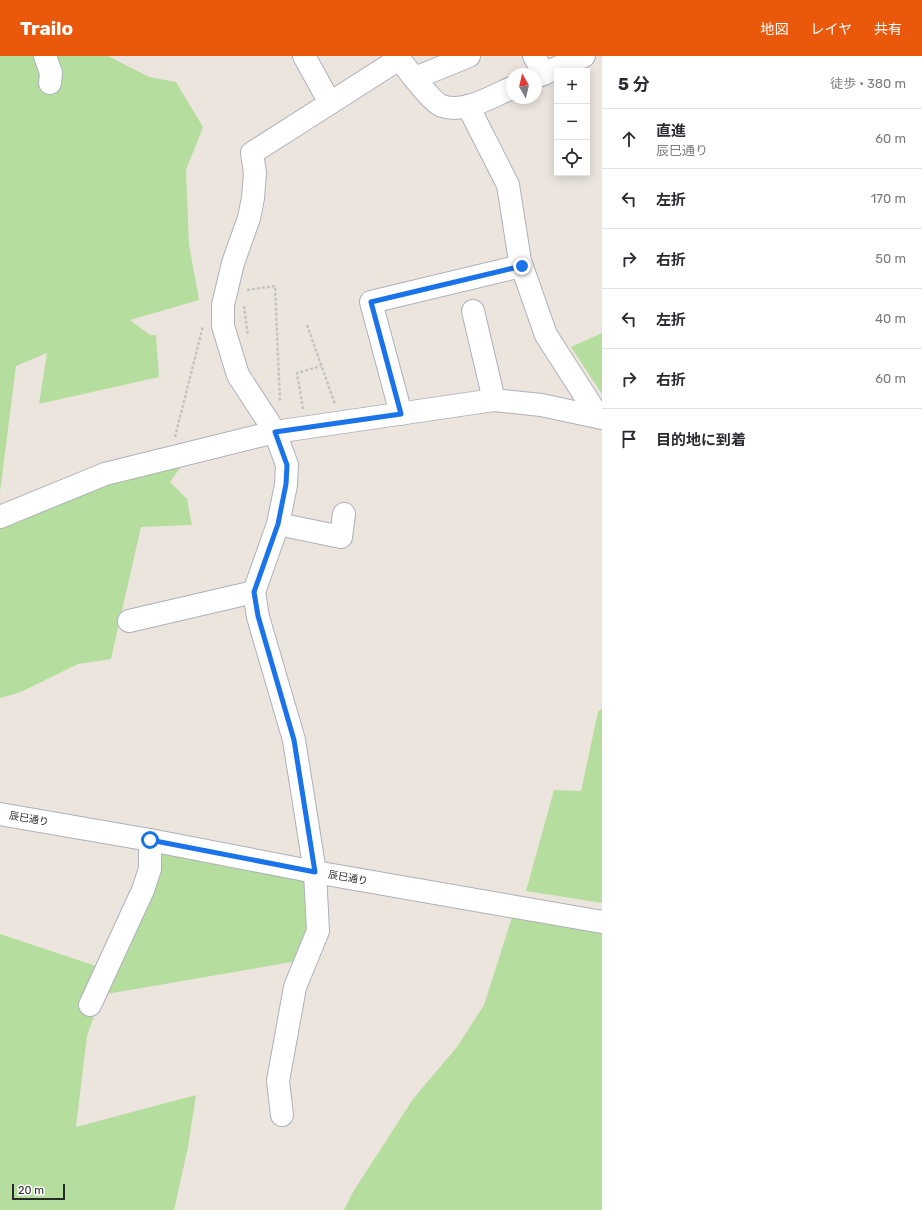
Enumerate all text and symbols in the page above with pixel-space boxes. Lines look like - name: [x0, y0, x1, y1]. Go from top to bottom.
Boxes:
- text: Trailo: [20, 17, 73, 40]
- text: 地図: [760, 21, 788, 38]
- text: レイヤ: [810, 21, 852, 38]
- text: 共有: [874, 21, 902, 38]
- north arrow: [506, 68, 542, 104]
- map controls: [554, 68, 590, 176]
- button: +: [554, 68, 590, 104]
- text: 5 分: [618, 74, 650, 94]
- text: 徒歩 · 380 m: [830, 76, 906, 91]
- button: −: [554, 104, 590, 140]
- text: 直進: [656, 122, 686, 140]
- icon: ahead: [618, 128, 640, 150]
- text: 60 m: [875, 131, 906, 146]
- button: locate: [554, 140, 590, 176]
- text: 辰巳通り: [656, 143, 708, 158]
- icon: left: [618, 188, 640, 210]
- text: 左折: [656, 191, 686, 209]
- text: 170 m: [871, 191, 906, 206]
- icon: right: [618, 248, 640, 270]
- text: 右折: [656, 251, 686, 269]
- text: 50 m: [875, 251, 906, 266]
- route end: [513, 257, 531, 275]
- icon: left: [618, 308, 640, 330]
- text: 左折: [656, 311, 686, 329]
- text: 40 m: [875, 311, 906, 326]
- icon: right: [618, 368, 640, 390]
- text: 右折: [656, 371, 686, 389]
- text: 60 m: [875, 371, 906, 386]
- icon: arrive: [618, 428, 640, 450]
- text: 目的地に到着: [656, 431, 746, 449]
- street label: 辰巳通り: [8, 810, 50, 828]
- route start: [141, 831, 159, 849]
- street label: 辰巳通り: [327, 869, 369, 887]
- scale bar: [12, 1182, 65, 1201]
- text: 20 m: [18, 1184, 44, 1197]

